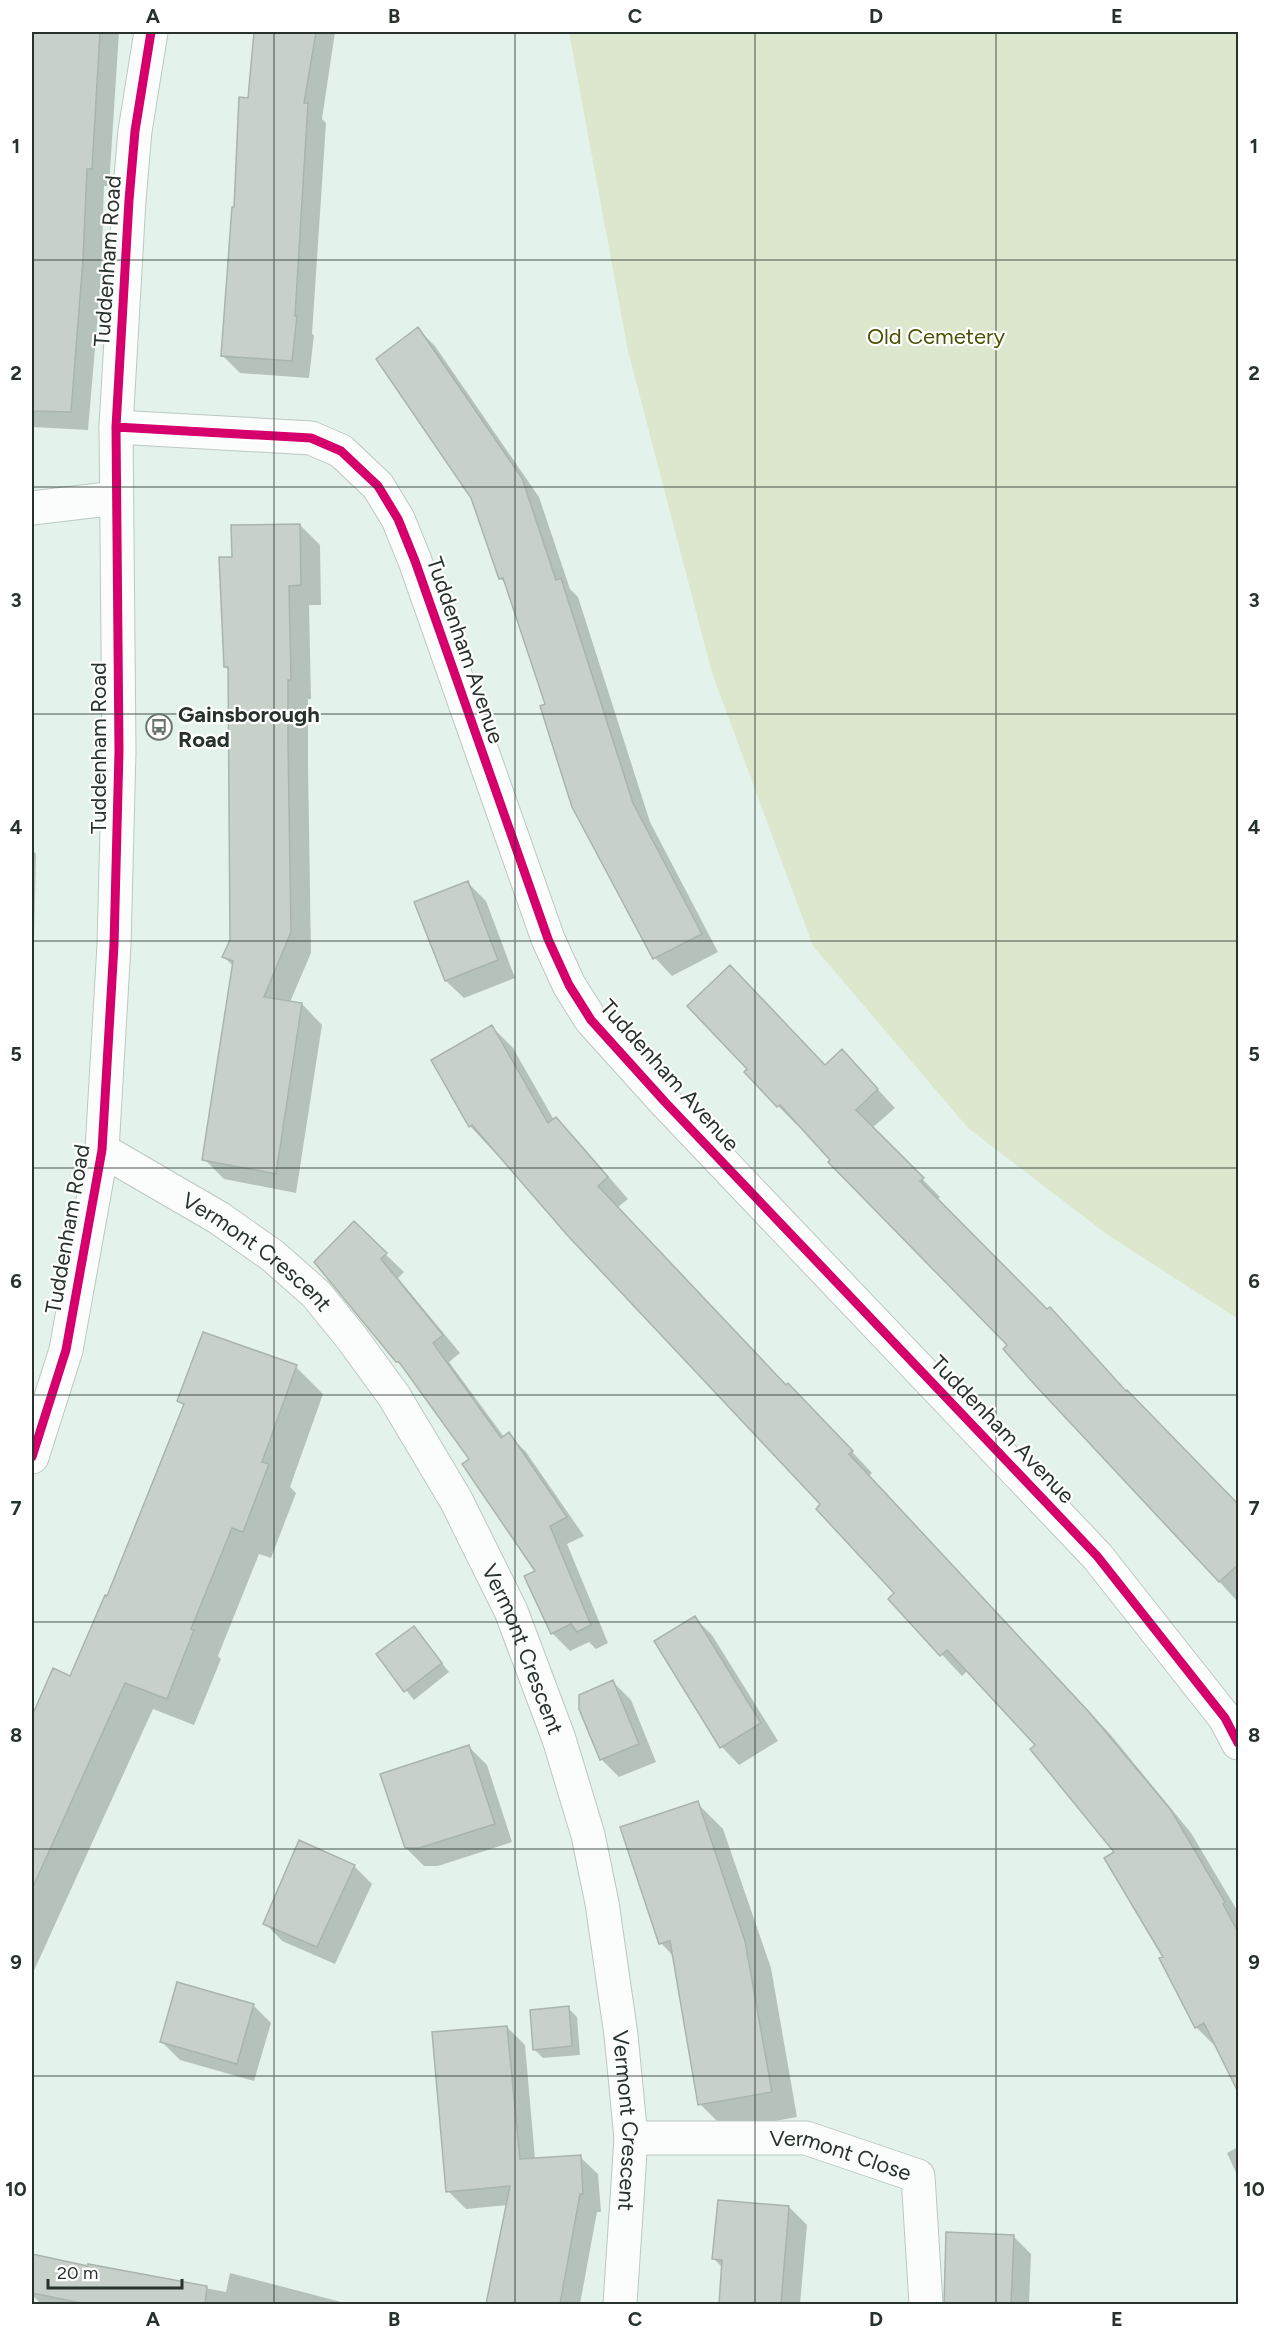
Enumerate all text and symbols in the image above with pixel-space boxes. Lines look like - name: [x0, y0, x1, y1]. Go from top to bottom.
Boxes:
- text: A: [146, 4, 161, 28]
- text: B: [388, 4, 400, 28]
- text: C: [628, 4, 642, 28]
- text: D: [869, 4, 883, 28]
- text: E: [1111, 4, 1123, 28]
- text: 1: [12, 134, 20, 158]
- text: 1: [1250, 134, 1258, 158]
- street label: Tuddenham Road: [88, 174, 127, 348]
- park label: Old Cemetery: [867, 323, 1005, 350]
- text: 2: [10, 361, 22, 385]
- text: 2: [1248, 361, 1260, 385]
- street label: Tuddenham Avenue: [421, 553, 510, 747]
- text: 3: [10, 588, 22, 612]
- text: 3: [1248, 588, 1260, 612]
- street label: Tuddenham Road: [85, 662, 112, 834]
- place label: Gainsborough Road: [178, 701, 320, 753]
- bus stop icon: Gainsborough Road: [144, 712, 174, 742]
- text: 4: [10, 815, 23, 839]
- text: 4: [1248, 815, 1261, 839]
- street label: Tuddenham Avenue: [594, 994, 745, 1157]
- text: 5: [10, 1042, 22, 1066]
- text: 5: [1248, 1042, 1260, 1066]
- street label: Tuddenham Road: [39, 1142, 96, 1316]
- street label: Vermont Crescent: [177, 1187, 337, 1317]
- text: 6: [10, 1269, 22, 1293]
- text: 6: [1248, 1269, 1260, 1293]
- street label: Tuddenham Avenue: [925, 1350, 1080, 1509]
- text: 7: [10, 1496, 22, 1520]
- text: 7: [1248, 1496, 1260, 1520]
- street label: Vermont Crescent: [476, 1560, 569, 1738]
- text: 8: [10, 1723, 22, 1747]
- text: 8: [1248, 1723, 1260, 1747]
- text: 9: [10, 1950, 22, 1974]
- text: 9: [1248, 1950, 1260, 1974]
- street label: Vermont Crescent: [607, 2029, 644, 2212]
- street label: Vermont Close: [769, 2125, 915, 2187]
- text: 10: [5, 2177, 27, 2201]
- text: 10: [1243, 2177, 1265, 2201]
- scale bar: [48, 2252, 182, 2290]
- text: 20 m: [57, 2262, 98, 2284]
- text: A: [146, 2307, 161, 2331]
- text: B: [388, 2307, 400, 2331]
- text: C: [628, 2307, 642, 2331]
- text: D: [869, 2307, 883, 2331]
- text: E: [1111, 2307, 1123, 2331]

